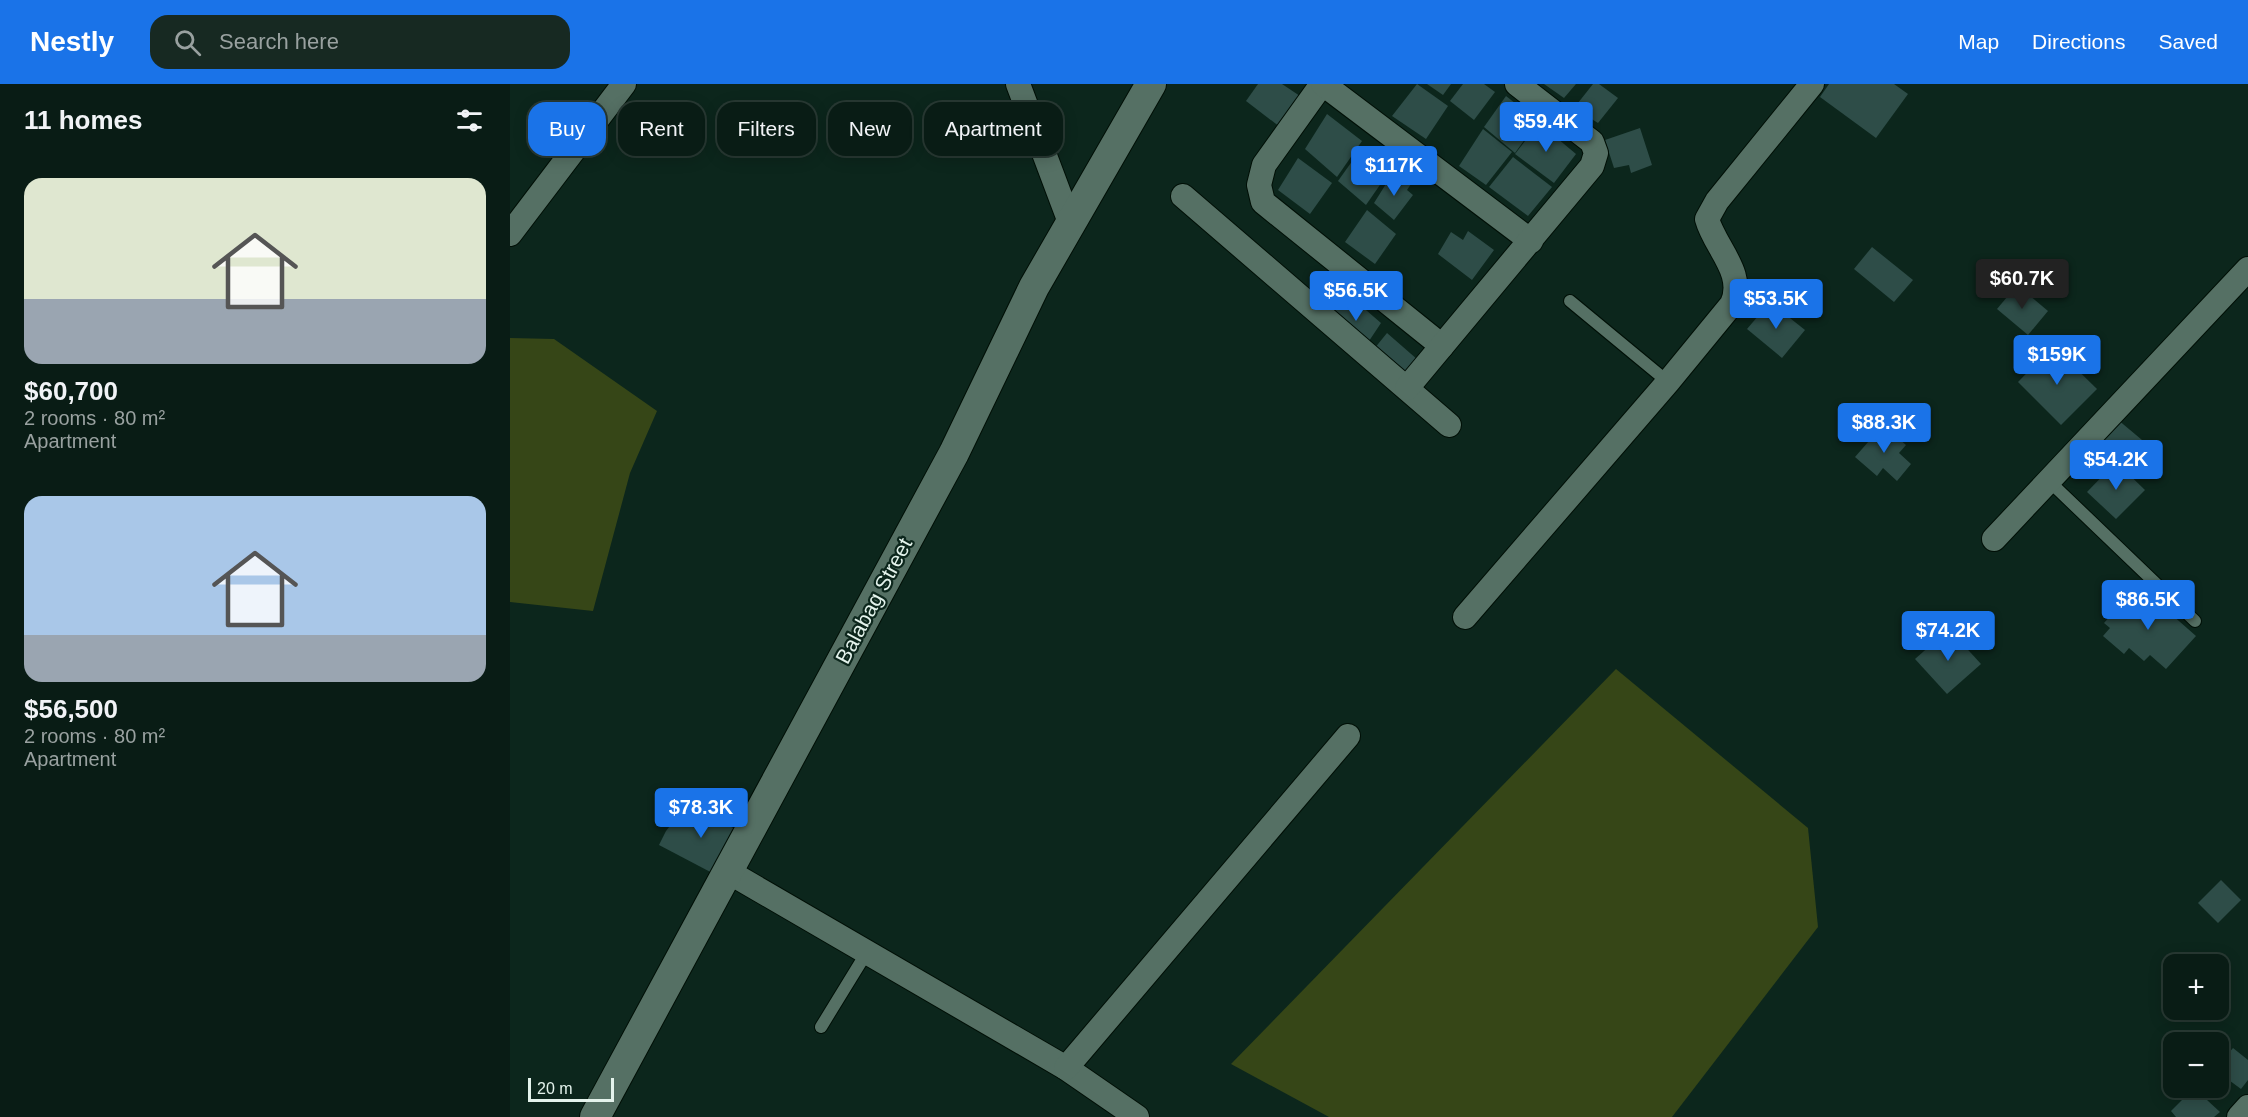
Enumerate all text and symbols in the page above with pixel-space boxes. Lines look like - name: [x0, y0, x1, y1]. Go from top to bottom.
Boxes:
- search box: [150, 15, 570, 69]
- text: Nestly: [30, 26, 114, 57]
- icon: search: [171, 26, 204, 59]
- text: Search here: [219, 29, 339, 54]
- text: Map: [1958, 30, 1999, 53]
- text: Directions: [2032, 30, 2125, 53]
- text: Saved: [2158, 30, 2218, 53]
- chip: Buy: [528, 102, 606, 156]
- chip: Rent: [618, 102, 705, 156]
- chip: Filters: [717, 102, 816, 156]
- chip: New: [828, 102, 912, 156]
- chip: Apartment: [924, 102, 1063, 156]
- pin: $59.4K: [1497, 102, 1595, 153]
- icon: filters: [453, 104, 486, 137]
- text: 11 homes: [24, 105, 143, 135]
- text: $59.4K: [1514, 110, 1578, 132]
- pin: $117K: [1352, 146, 1436, 197]
- text: $117K: [1365, 154, 1423, 176]
- icon: home: [201, 217, 309, 325]
- pin: $60.7K: [1973, 259, 2071, 310]
- text: $60.7K: [1990, 267, 2054, 289]
- pin: $56.5K: [1307, 271, 1405, 322]
- text: $56.5K: [1324, 279, 1388, 301]
- pin: $53.5K: [1727, 279, 1825, 330]
- text: $53.5K: [1744, 287, 1808, 309]
- pin: $159K: [2015, 335, 2099, 386]
- text: $159K: [2028, 343, 2086, 365]
- text: $60,700: [24, 376, 118, 406]
- pin: $88.3K: [1835, 403, 1933, 454]
- text: 2 rooms · 80 m²: [24, 407, 165, 429]
- text: $88.3K: [1852, 411, 1916, 433]
- text: Apartment: [24, 430, 116, 452]
- pin: $54.2K: [2067, 440, 2165, 491]
- text: $54.2K: [2084, 448, 2148, 470]
- street label: Balabag Street: [831, 534, 916, 668]
- icon: home: [201, 535, 309, 643]
- pin: $86.5K: [2099, 580, 2197, 631]
- text: $86.5K: [2116, 588, 2180, 610]
- pin: $74.2K: [1899, 611, 1997, 662]
- text: $74.2K: [1916, 619, 1980, 641]
- text: $56,500: [24, 694, 118, 724]
- text: 2 rooms · 80 m²: [24, 725, 165, 747]
- text: Apartment: [24, 748, 116, 770]
- pin: $78.3K: [652, 788, 750, 839]
- text: $78.3K: [669, 796, 733, 818]
- map controls: [2163, 954, 2229, 1098]
- button: +: [2163, 954, 2229, 1020]
- button: −: [2163, 1032, 2229, 1098]
- scale bar: [528, 1075, 614, 1102]
- text: 20 m: [537, 1080, 573, 1097]

